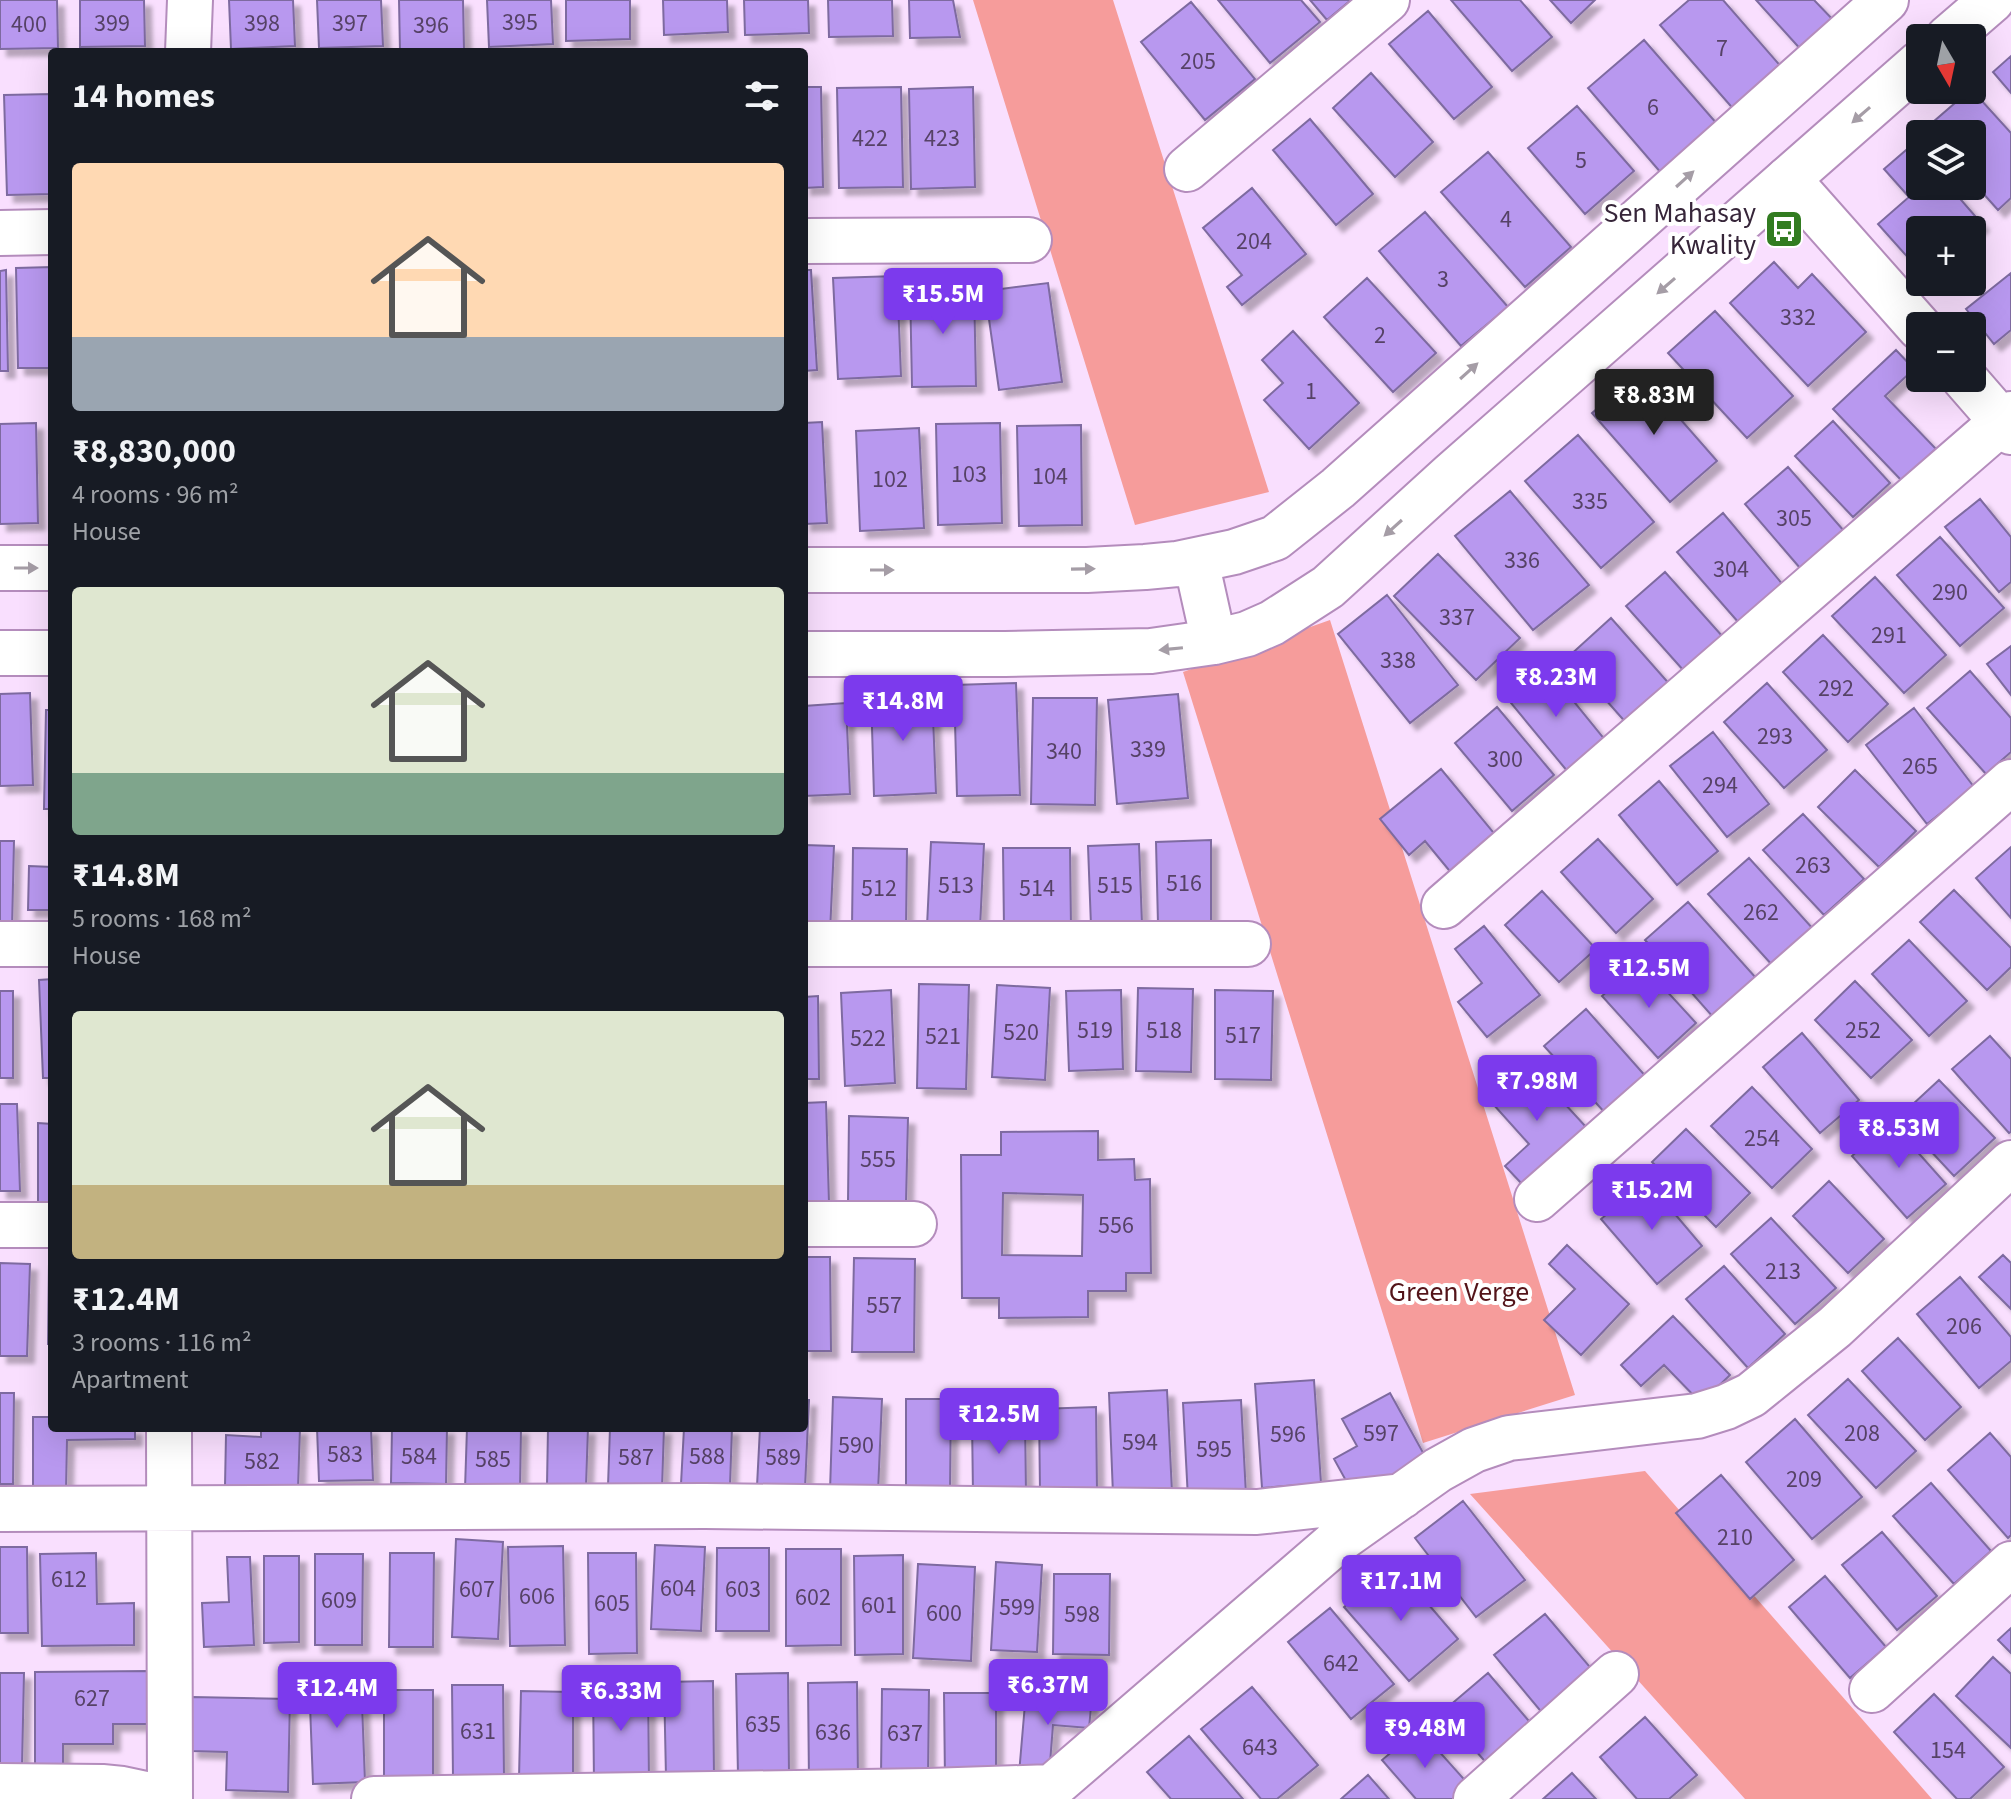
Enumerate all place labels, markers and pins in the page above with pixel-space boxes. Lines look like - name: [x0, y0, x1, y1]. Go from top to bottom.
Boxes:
- place label: Sen Mahasay Kwality: [1604, 193, 1756, 265]
- bus stop icon: Sen Mahasay Kwality: [1763, 208, 1805, 250]
- pin: ₹15.5M: [878, 268, 1008, 336]
- pin: ₹8.83M: [1589, 369, 1719, 437]
- pin: ₹8.23M: [1491, 651, 1621, 719]
- pin: ₹14.8M: [838, 675, 968, 743]
- pin: ₹12.5M: [1584, 942, 1714, 1010]
- pin: ₹7.98M: [1472, 1055, 1602, 1123]
- pin: ₹8.53M: [1834, 1102, 1964, 1170]
- pin: ₹15.2M: [1587, 1164, 1717, 1232]
- pin: ₹12.5M: [934, 1388, 1064, 1456]
- pin: ₹17.1M: [1336, 1555, 1466, 1623]
- pin: ₹6.37M: [983, 1659, 1113, 1727]
- pin: ₹12.4M: [272, 1662, 402, 1730]
- pin: ₹6.33M: [556, 1665, 686, 1733]
- pin: ₹9.48M: [1360, 1702, 1490, 1770]

